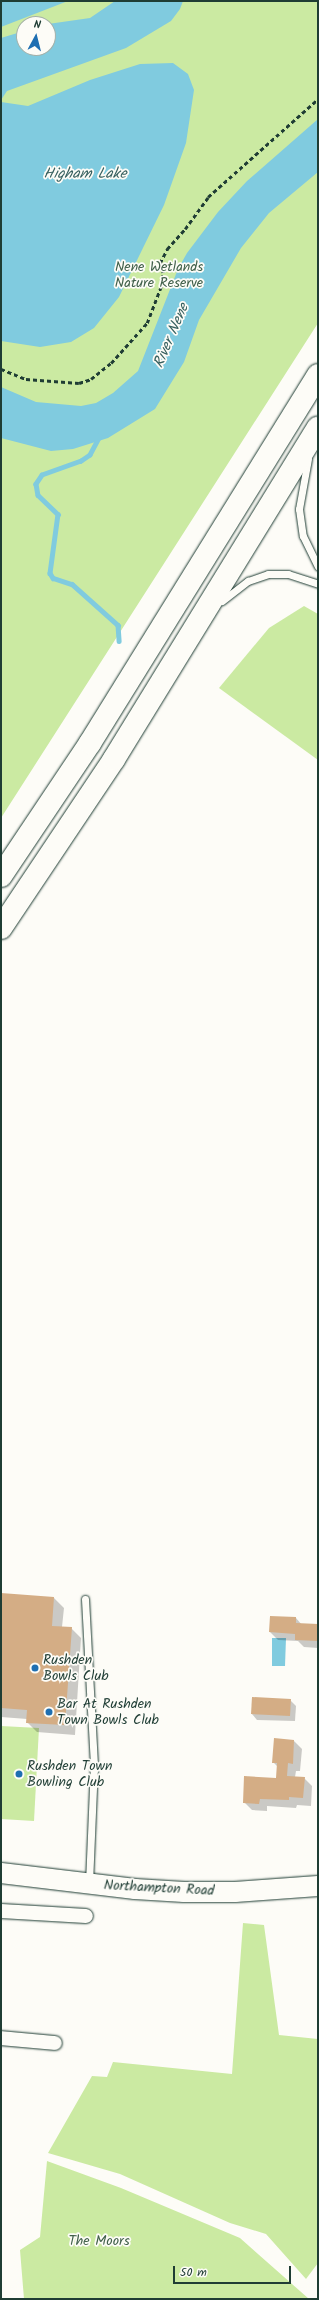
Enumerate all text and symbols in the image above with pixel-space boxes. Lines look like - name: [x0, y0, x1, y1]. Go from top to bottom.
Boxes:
- north arrow: [16, 16, 56, 56]
- text: N: [33, 16, 42, 34]
- water label: Higham Lake: [44, 166, 126, 184]
- park label: Nene Wetlands Nature Reserve: [115, 259, 203, 292]
- water label: River Nene: [150, 301, 194, 371]
- place label: Rushden Bowls Club: [43, 1652, 109, 1684]
- marker: Rushden Bowls Club: [30, 1663, 40, 1673]
- place label: Bar At Rushden Town Bowls Club: [57, 1696, 159, 1728]
- marker: Bar At Rushden Town Bowls Club: [44, 1707, 54, 1717]
- place label: Rushden Town Bowling Club: [27, 1758, 112, 1790]
- marker: Rushden Town Bowling Club: [14, 1769, 24, 1779]
- street label: Northampton Road: [103, 1877, 215, 1899]
- park label: The Moors: [68, 2233, 130, 2249]
- scale bar: [175, 2258, 293, 2284]
- text: 50 m: [180, 2263, 207, 2282]

